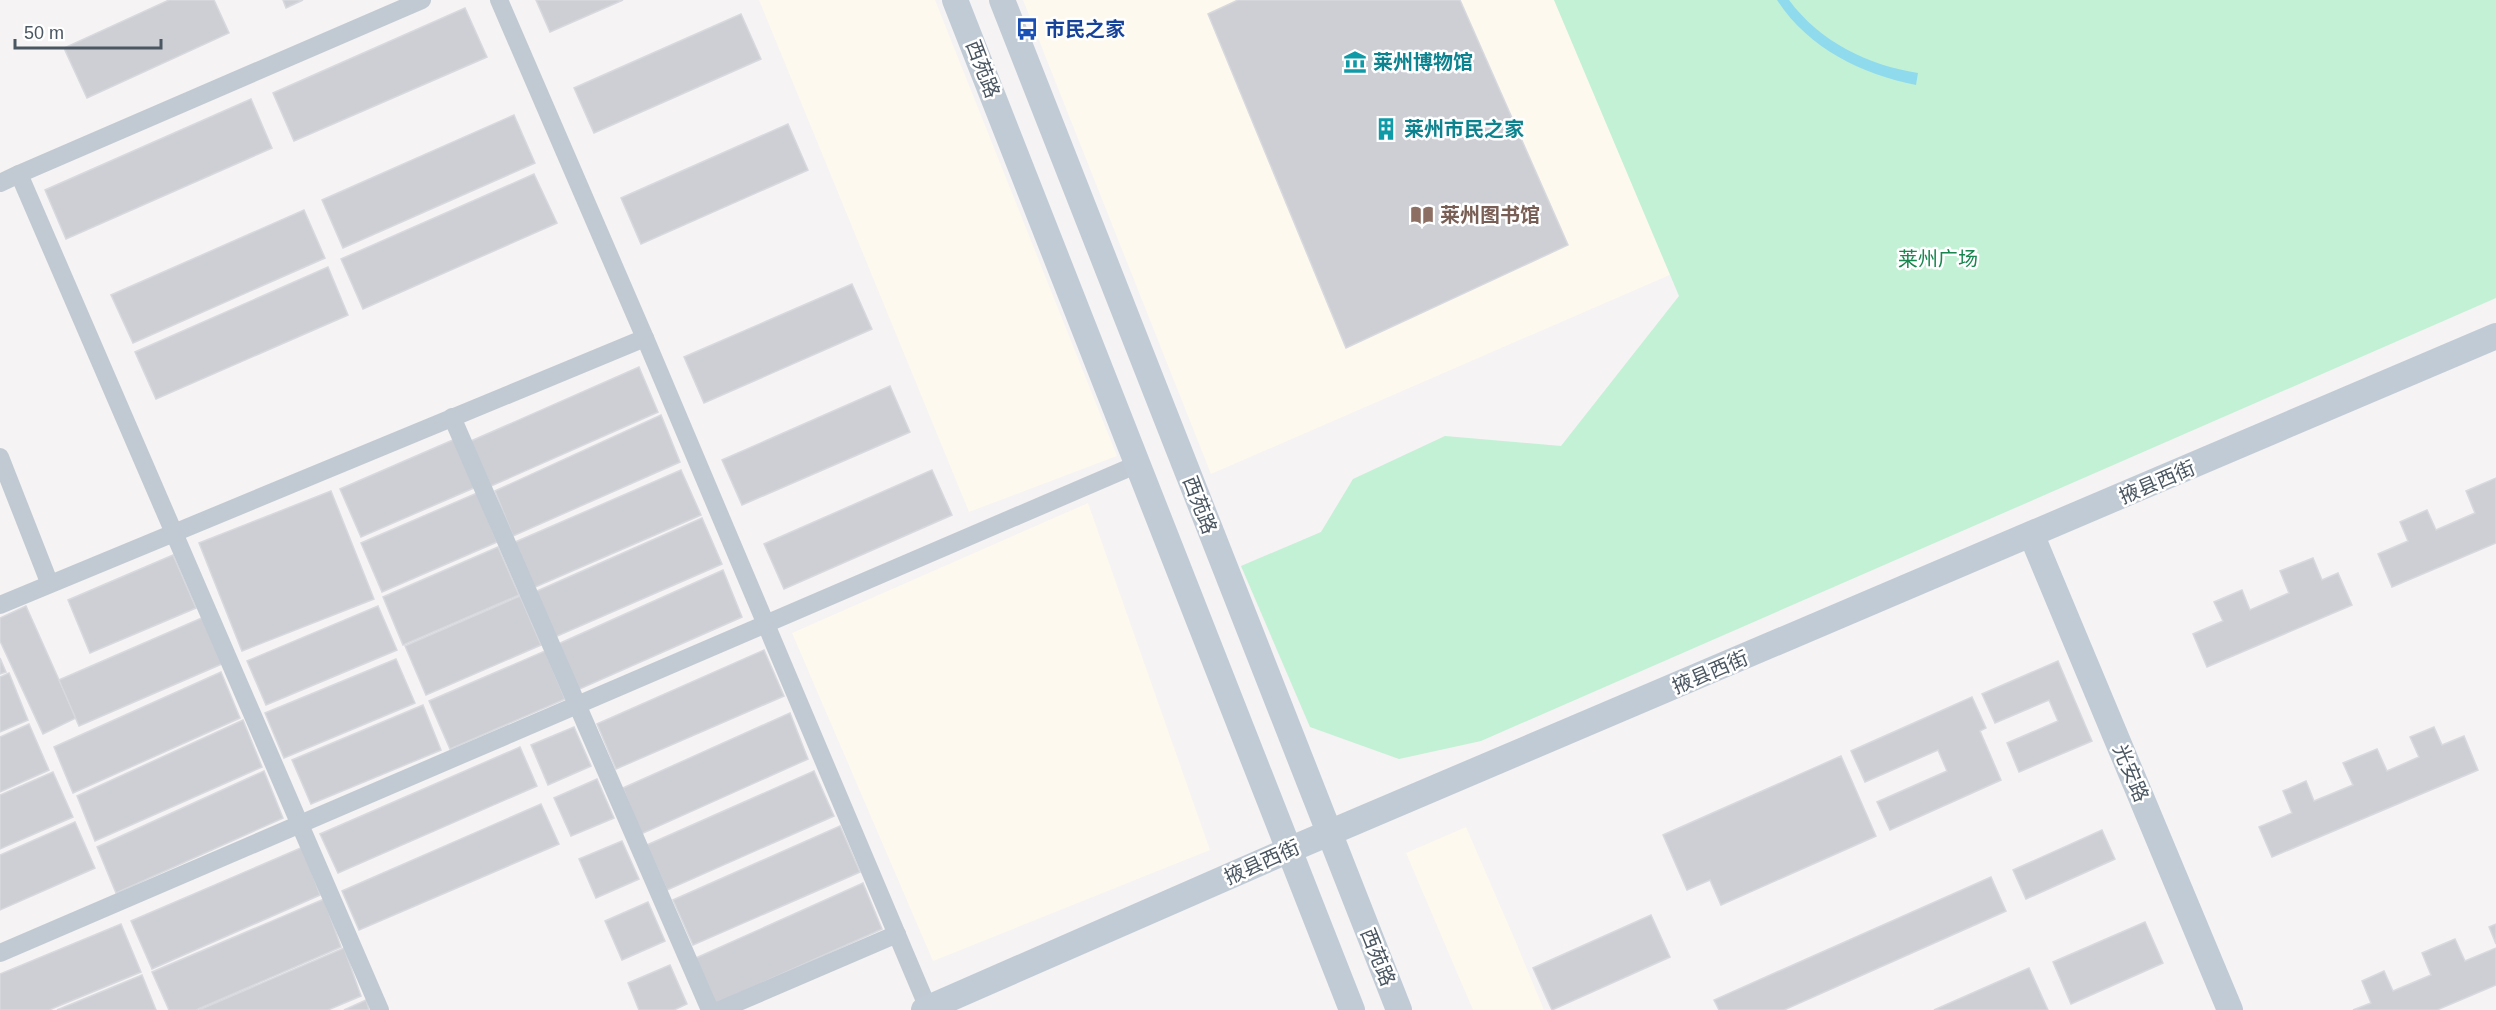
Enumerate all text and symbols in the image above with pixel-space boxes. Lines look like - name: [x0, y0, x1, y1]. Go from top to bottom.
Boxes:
- scale bar: [15, 12, 160, 50]
- bus stop icon: 市民之家: [1014, 16, 1040, 42]
- place label: 市民之家: [1045, 18, 1125, 40]
- text: 50 m: [24, 23, 64, 43]
- street label: 西苑路: [962, 37, 1004, 101]
- museum icon: 莱州博物馆: [1342, 49, 1368, 75]
- place label: 莱州博物馆: [1373, 51, 1473, 73]
- building icon: 莱州市民之家: [1373, 116, 1399, 142]
- place label: 莱州市民之家: [1404, 118, 1524, 140]
- library icon: 莱州图书馆: [1409, 202, 1435, 228]
- place label: 莱州图书馆: [1440, 204, 1540, 226]
- park label: 莱州广场: [1898, 248, 1978, 270]
- street label: 掖县西街: [2116, 456, 2198, 508]
- street label: 西苑路: [1179, 473, 1221, 537]
- street label: 掖县西街: [1669, 646, 1751, 698]
- street label: 光安路: [2109, 741, 2153, 805]
- street label: 掖县西街: [1221, 836, 1303, 888]
- street label: 西苑路: [1357, 925, 1399, 989]

